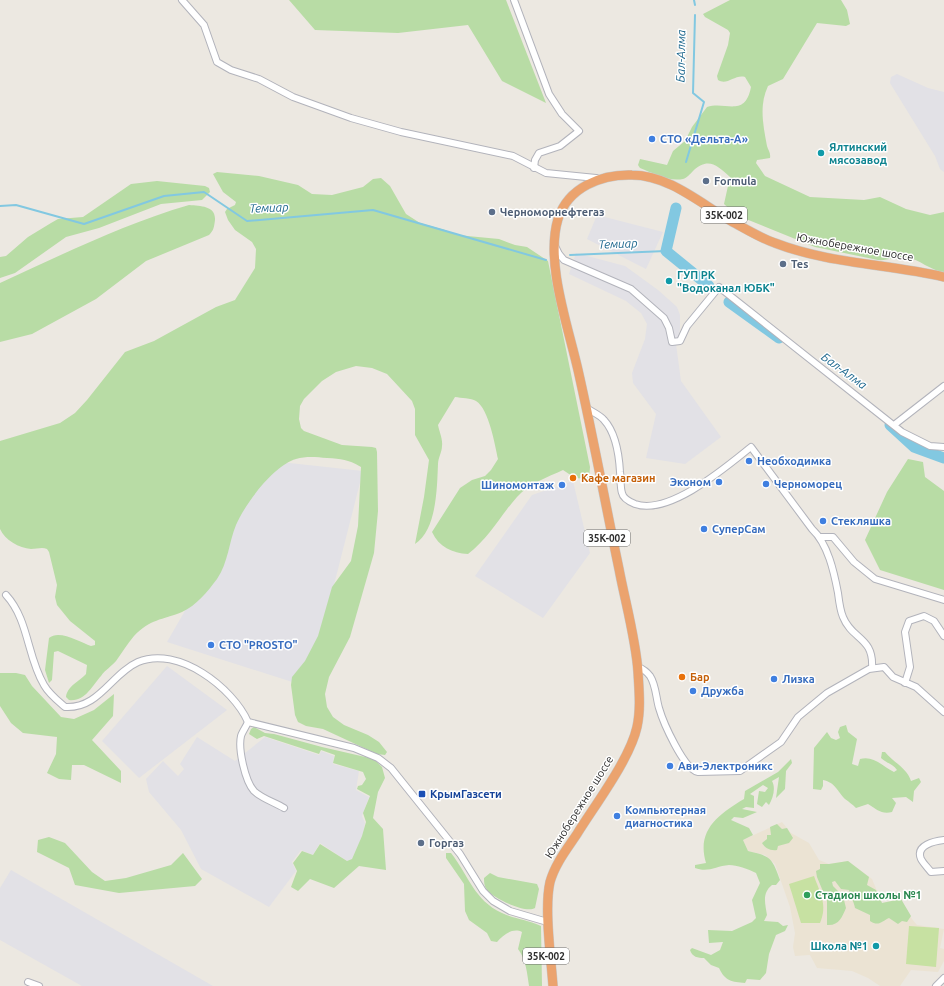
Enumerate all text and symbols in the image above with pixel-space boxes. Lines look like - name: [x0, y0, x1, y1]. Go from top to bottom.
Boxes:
- water label: Бал-Алма: [674, 29, 687, 82]
- place label: СТО «Дельта-А»: [660, 133, 748, 145]
- marker: СТО «Дельта-А»: [647, 134, 657, 144]
- place label: Ялтинский мясозавод: [829, 141, 887, 166]
- marker: Ялтинский мясозавод: [816, 148, 826, 158]
- place label: Formula: [714, 175, 757, 187]
- marker: Formula: [701, 176, 711, 186]
- water label: Темиар: [249, 200, 289, 215]
- place label: Черноморнефтегаз: [500, 206, 604, 218]
- marker: Черноморнефтегаз: [487, 207, 497, 217]
- road number: 35К-002: [701, 207, 747, 223]
- street label: Южнобережное шоссе: [796, 231, 914, 263]
- water label: Темиар: [598, 236, 638, 251]
- place label: Tes: [791, 258, 808, 270]
- marker: Tes: [778, 259, 788, 269]
- place label: ГУП РК "Водоканал ЮБК": [677, 269, 775, 294]
- marker: ГУП РК "Водоканал ЮБК": [664, 276, 674, 286]
- water label: Бал-Алма: [819, 350, 870, 392]
- place label: Необходимка: [757, 455, 831, 467]
- marker: Необходимка: [744, 456, 754, 466]
- place label: Кафе магазин: [581, 472, 656, 484]
- marker: Кафе магазин: [568, 473, 578, 483]
- place label: Эконом: [670, 476, 711, 488]
- marker: Эконом: [714, 477, 724, 487]
- place label: Черноморец: [774, 478, 842, 490]
- place label: Шиномонтаж: [481, 479, 554, 491]
- marker: Черноморец: [761, 479, 771, 489]
- marker: Шиномонтаж: [557, 480, 567, 490]
- place label: Стекляшка: [831, 515, 891, 527]
- marker: Стекляшка: [818, 516, 828, 526]
- place label: СуперСам: [712, 523, 766, 535]
- marker: СуперСам: [699, 524, 709, 534]
- road number: 35К-002: [584, 530, 630, 546]
- place label: СТО "PROSTO": [219, 639, 298, 651]
- marker: СТО "PROSTO": [206, 640, 216, 650]
- place label: Бар: [690, 671, 710, 683]
- marker: Бар: [677, 672, 687, 682]
- place label: Лизка: [782, 673, 815, 685]
- marker: Лизка: [769, 674, 779, 684]
- place label: Дружба: [701, 685, 744, 697]
- marker: Дружба: [688, 686, 698, 696]
- street label: Южнобережное шоссе: [543, 754, 615, 860]
- place label: Ави-Электроникс: [678, 760, 773, 772]
- marker: Ави-Электроникс: [665, 761, 675, 771]
- place label: КрымГазсети: [430, 788, 502, 800]
- marker: КрымГазсети: [417, 789, 427, 799]
- place label: Компьютерная диагностика: [625, 804, 706, 829]
- marker: Компьютерная диагностика: [612, 811, 622, 821]
- place label: Горгаз: [429, 837, 464, 849]
- marker: Горгаз: [416, 838, 426, 848]
- place label: Стадион школы №1: [815, 889, 922, 901]
- marker: Стадион школы №1: [802, 890, 812, 900]
- place label: Школа №1: [811, 940, 868, 952]
- marker: Школа №1: [871, 941, 881, 951]
- road number: 35К-002: [523, 948, 569, 964]

